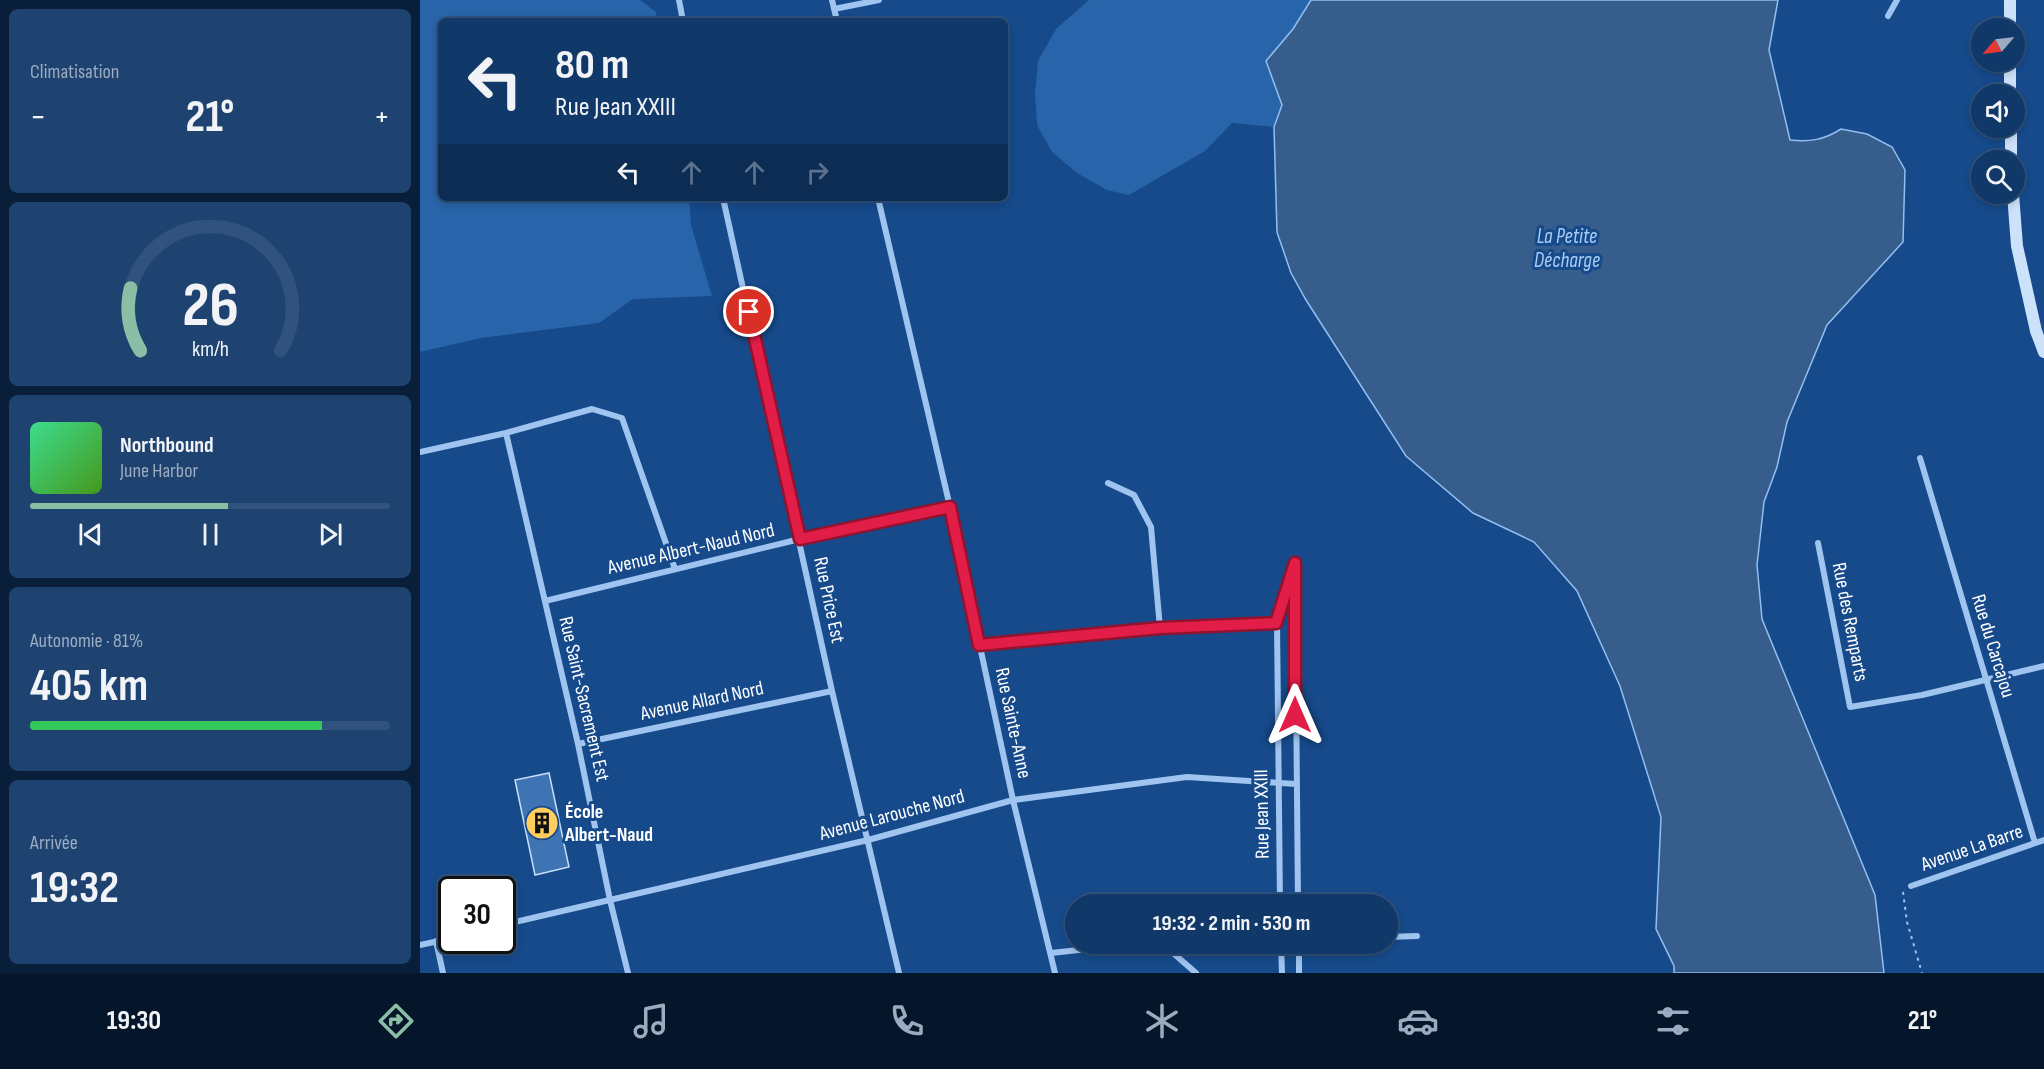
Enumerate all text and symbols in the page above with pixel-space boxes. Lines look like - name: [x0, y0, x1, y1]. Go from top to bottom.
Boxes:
- north arrow: [1971, 18, 2025, 72]
- map controls: [1971, 18, 2025, 204]
- text: 80 m: [555, 40, 629, 91]
- icon: left: [456, 42, 534, 120]
- text: Climatisation: [30, 60, 119, 84]
- button: sound: [1971, 84, 2025, 138]
- text: 21°: [186, 90, 234, 145]
- text: Rue Jean XXIII: [555, 91, 676, 123]
- text: −: [30, 97, 46, 137]
- text: +: [374, 97, 390, 137]
- button: search: [1971, 150, 2025, 204]
- icon: left: [612, 156, 645, 189]
- icon: ahead: [675, 156, 708, 189]
- icon: ahead: [738, 156, 771, 189]
- icon: right: [801, 156, 834, 189]
- water label: La Petite Décharge: [1534, 224, 1600, 273]
- text: 26: [182, 269, 238, 344]
- pin: [723, 286, 774, 337]
- icon: arrive: [732, 295, 765, 328]
- text: km/h: [191, 337, 229, 362]
- text: Northbound: [120, 432, 214, 459]
- text: June Harbor: [120, 459, 198, 483]
- icon: previous: [74, 518, 107, 551]
- icon: pause: [194, 518, 227, 551]
- icon: next: [314, 518, 347, 551]
- street label: Avenue Albert-Naud Nord: [604, 518, 777, 580]
- street label: Rue Price Est: [808, 555, 850, 645]
- street label: Rue des Remparts: [1827, 561, 1873, 683]
- street label: Rue du Carcajou: [1966, 591, 2020, 701]
- street label: Rue Saint-Sacrement Est: [553, 614, 615, 784]
- text: Autonomie · 81%: [30, 629, 143, 653]
- text: 405 km: [30, 659, 148, 714]
- street label: Rue Sainte-Anne: [990, 665, 1036, 781]
- street label: Avenue Allard Nord: [637, 676, 766, 726]
- position arrow: [1263, 683, 1327, 747]
- street label: Rue Jean XXIII: [1249, 769, 1275, 859]
- street label: Avenue Larouche Nord: [816, 784, 967, 846]
- place label: École Albert-Naud: [564, 800, 653, 847]
- building icon: École Albert-Naud: [524, 805, 560, 841]
- street label: Avenue La Barre: [1917, 819, 2026, 877]
- text: Arrivée: [30, 831, 78, 855]
- text: 19:32: [30, 861, 119, 916]
- speed limit sign: 30: [438, 876, 516, 954]
- text: 19:32 · 2 min · 530 m: [1153, 910, 1310, 937]
- icon: directions: [375, 1000, 417, 1042]
- icon: music: [630, 1000, 672, 1042]
- icon: phone: [886, 1000, 928, 1042]
- icon: climate: [1141, 1000, 1183, 1042]
- icon: car: [1397, 1000, 1439, 1042]
- icon: filters: [1652, 1000, 1694, 1042]
- text: 19:30: [107, 1005, 161, 1037]
- text: 21°: [1908, 1005, 1937, 1037]

